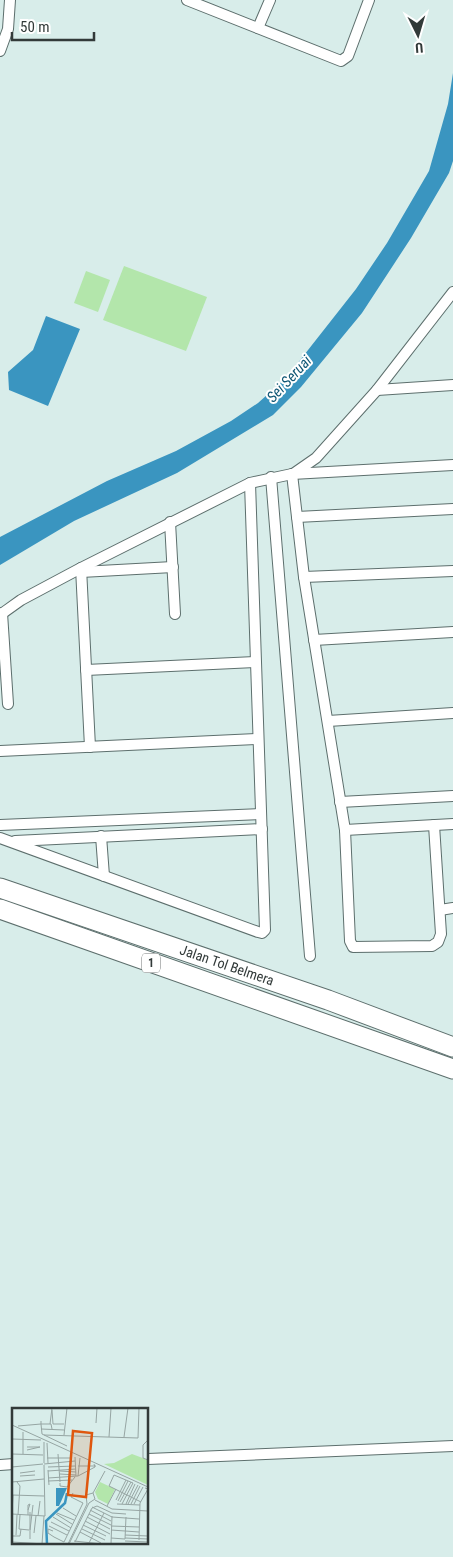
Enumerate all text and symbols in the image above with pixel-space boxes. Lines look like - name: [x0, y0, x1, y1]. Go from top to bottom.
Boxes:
- scale bar: [12, 10, 95, 42]
- north arrow: [393, 10, 443, 60]
- text: 50 m: [20, 18, 50, 36]
- text: U: [414, 40, 424, 56]
- water label: Sei Seruai: [263, 351, 316, 406]
- street label: Jalan Tol Belmera: [178, 941, 276, 989]
- road number: 1: [142, 954, 160, 972]
- inset map: [12, 1408, 149, 1544]

